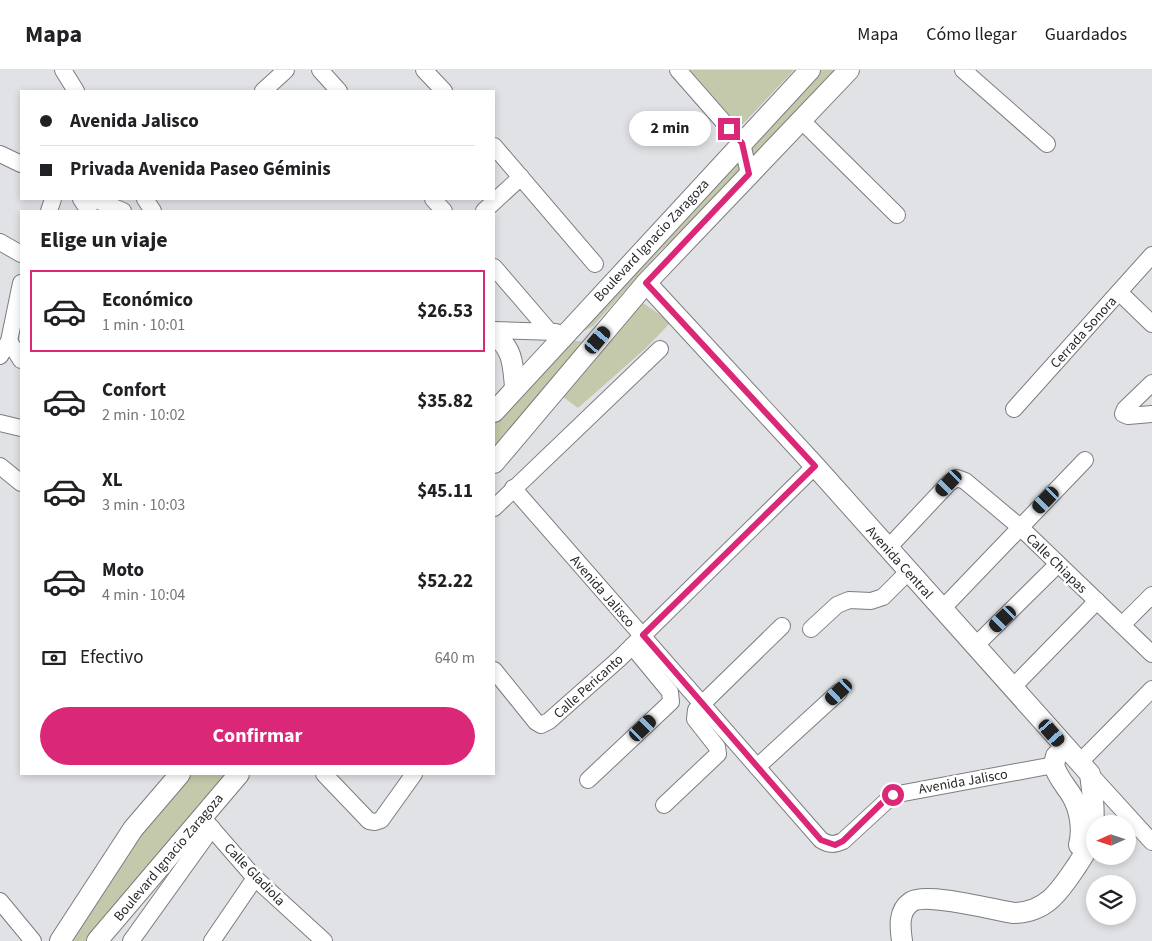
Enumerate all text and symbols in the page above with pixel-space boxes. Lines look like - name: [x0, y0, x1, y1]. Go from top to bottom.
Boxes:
- text: Mapa: [25, 17, 82, 52]
- text: Mapa: [857, 22, 898, 47]
- text: Cómo llegar: [926, 22, 1017, 47]
- text: Guardados: [1045, 22, 1127, 47]
- text: Avenida Jalisco: [70, 108, 199, 135]
- callout: 2 min: [629, 112, 712, 146]
- text: 2 min: [651, 117, 689, 139]
- route end: [718, 118, 740, 140]
- text: Privada Avenida Paseo Géminis: [70, 156, 331, 183]
- street label: Boulevard Ignacio Zaragoza: [589, 175, 714, 306]
- text: Elige un viaje: [40, 224, 168, 256]
- text: Económico: [102, 287, 193, 314]
- icon: car: [42, 289, 87, 334]
- street label: Cerrada Sonora: [1046, 292, 1122, 373]
- text: $26.53: [417, 298, 473, 325]
- text: 1 min · 10:01: [102, 314, 185, 336]
- car: [582, 324, 613, 356]
- text: Confort: [102, 377, 166, 404]
- icon: car: [42, 379, 87, 424]
- text: $35.82: [417, 388, 473, 415]
- text: 2 min · 10:02: [102, 404, 185, 426]
- text: XL: [102, 467, 123, 494]
- car: [933, 467, 964, 499]
- icon: car: [42, 469, 87, 514]
- text: $45.11: [417, 478, 473, 505]
- car: [1030, 484, 1061, 516]
- text: 3 min · 10:03: [102, 494, 185, 516]
- street label: Avenida Central: [861, 522, 938, 604]
- street label: Calle Chiapas: [1021, 529, 1092, 598]
- street label: Avenida Jalisco: [565, 551, 639, 632]
- text: Moto: [102, 557, 144, 584]
- icon: car: [42, 559, 87, 604]
- text: $52.22: [417, 568, 473, 595]
- text: 4 min · 10:04: [102, 584, 185, 606]
- car: [986, 603, 1019, 635]
- icon: cash: [40, 644, 68, 672]
- text: Efectivo: [80, 644, 143, 671]
- text: 640 m: [435, 647, 475, 669]
- street label: Calle Pericanto: [549, 650, 628, 724]
- car: [822, 676, 855, 708]
- button: Confirmar: [40, 707, 475, 765]
- car: [626, 712, 659, 744]
- car: [1036, 717, 1067, 749]
- street label: Avenida Jalisco: [917, 764, 1009, 800]
- route start: [882, 784, 904, 806]
- street label: Boulevard Ignacio Zaragoza: [109, 789, 228, 926]
- north arrow: [1086, 815, 1136, 865]
- map controls: [1086, 815, 1136, 925]
- street label: Calle Gladiola: [219, 839, 289, 911]
- button: layers: [1086, 875, 1136, 925]

